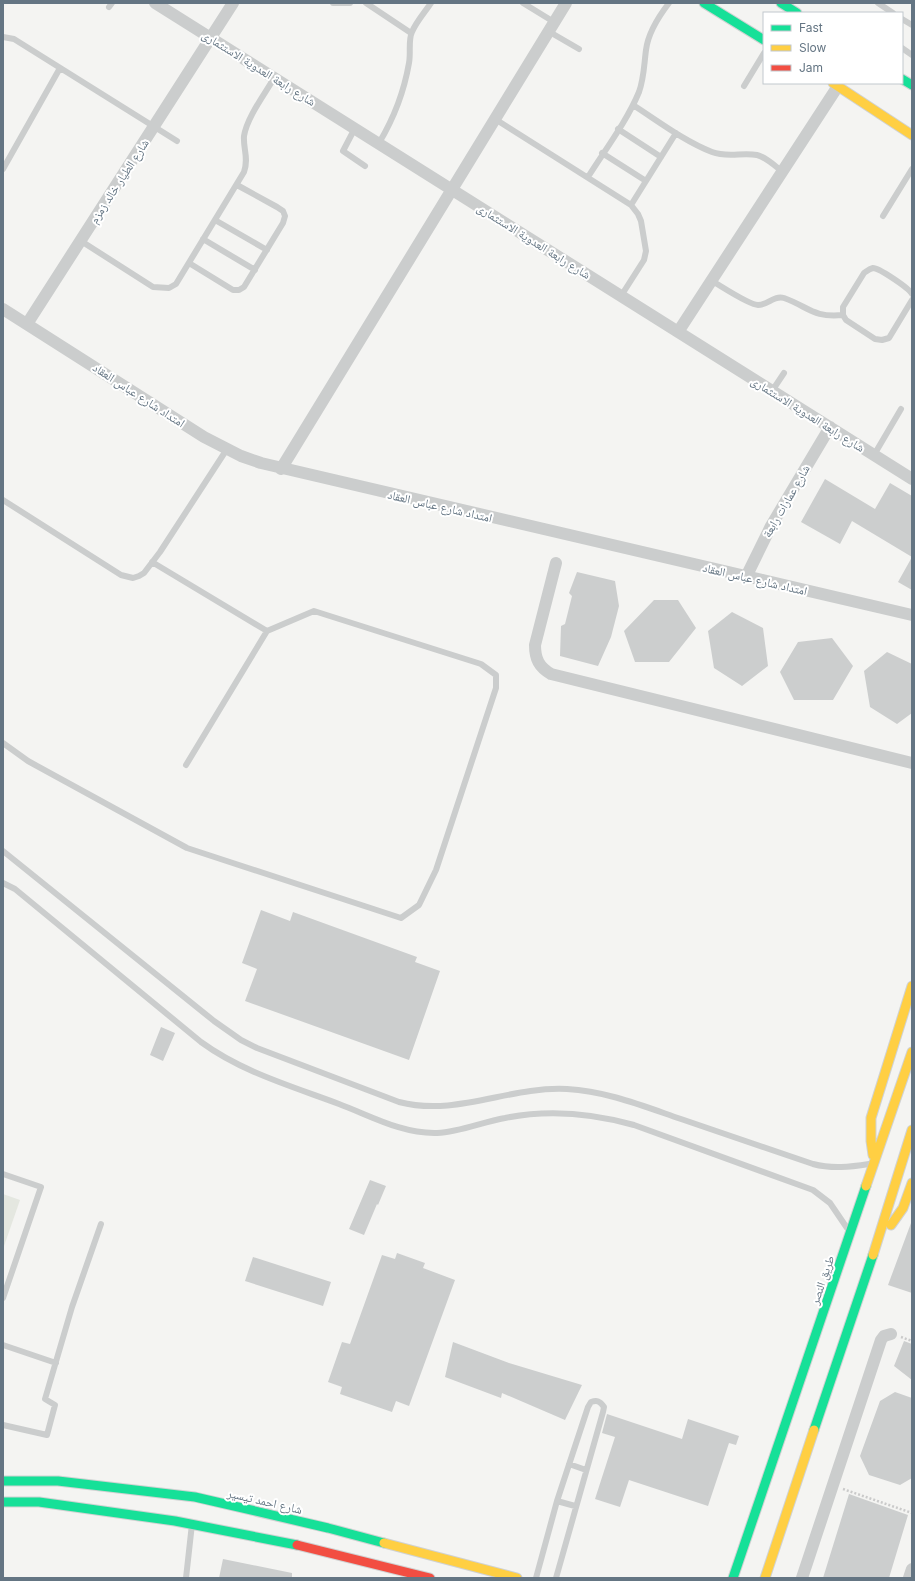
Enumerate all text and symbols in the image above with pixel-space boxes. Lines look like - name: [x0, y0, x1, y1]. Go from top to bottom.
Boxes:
- legend: [763, 12, 903, 84]
- text: Fast: [799, 20, 823, 35]
- street label: شارع رابعة العدوية الاستثمارى: [199, 27, 319, 110]
- text: Slow: [799, 40, 827, 55]
- text: Jam: [799, 60, 823, 75]
- street label: شارع الطيار خالد زمزم: [86, 136, 153, 227]
- street label: شارع رابعة العدوية الاستثمارى: [474, 200, 594, 283]
- street label: امتداد شارع عباس العقاد: [90, 360, 188, 431]
- street label: شارع رابعة العدوية الاستثمارى: [748, 373, 868, 456]
- street label: شارع عمارات رابعة: [759, 462, 814, 541]
- street label: امتداد شارع عباس العقاد: [386, 487, 494, 526]
- street label: امتداد شارع عباس العقاد: [701, 560, 809, 599]
- street label: طريق النصر: [806, 1253, 838, 1308]
- street label: شارع احمد تيسير: [225, 1485, 304, 1518]

